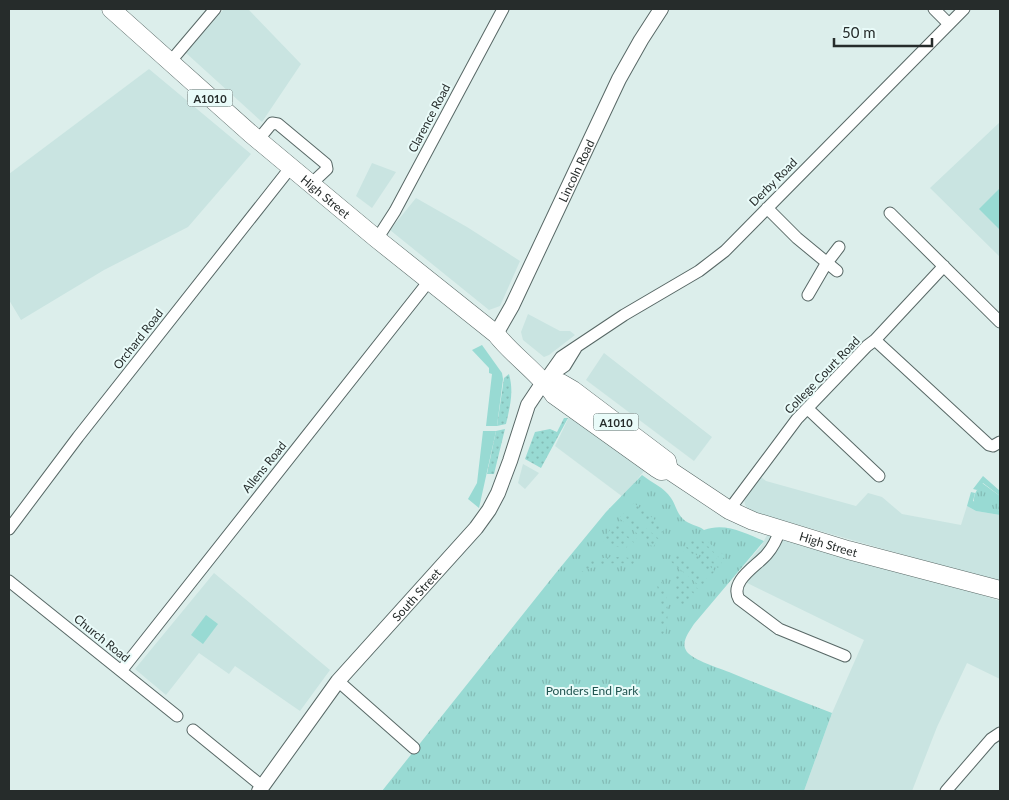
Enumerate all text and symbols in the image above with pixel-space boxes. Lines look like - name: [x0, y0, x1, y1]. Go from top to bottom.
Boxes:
- scale bar: [834, 15, 932, 47]
- text: 50 m: [842, 23, 876, 41]
- street label: Clarence Road: [405, 81, 453, 155]
- road number: A1010: [188, 90, 232, 106]
- street label: Lincoln Road: [555, 137, 597, 204]
- street label: Derby Road: [746, 155, 800, 209]
- street label: High Street: [298, 171, 354, 222]
- street label: Orchard Road: [110, 306, 166, 372]
- street label: College Court Road: [781, 333, 863, 417]
- road number: A1010: [594, 414, 638, 431]
- street label: Allens Road: [239, 438, 289, 496]
- street label: High Street: [798, 528, 860, 560]
- street label: South Street: [388, 564, 444, 624]
- street label: Church Road: [71, 611, 133, 665]
- park label: Ponders End Park: [546, 683, 639, 698]

